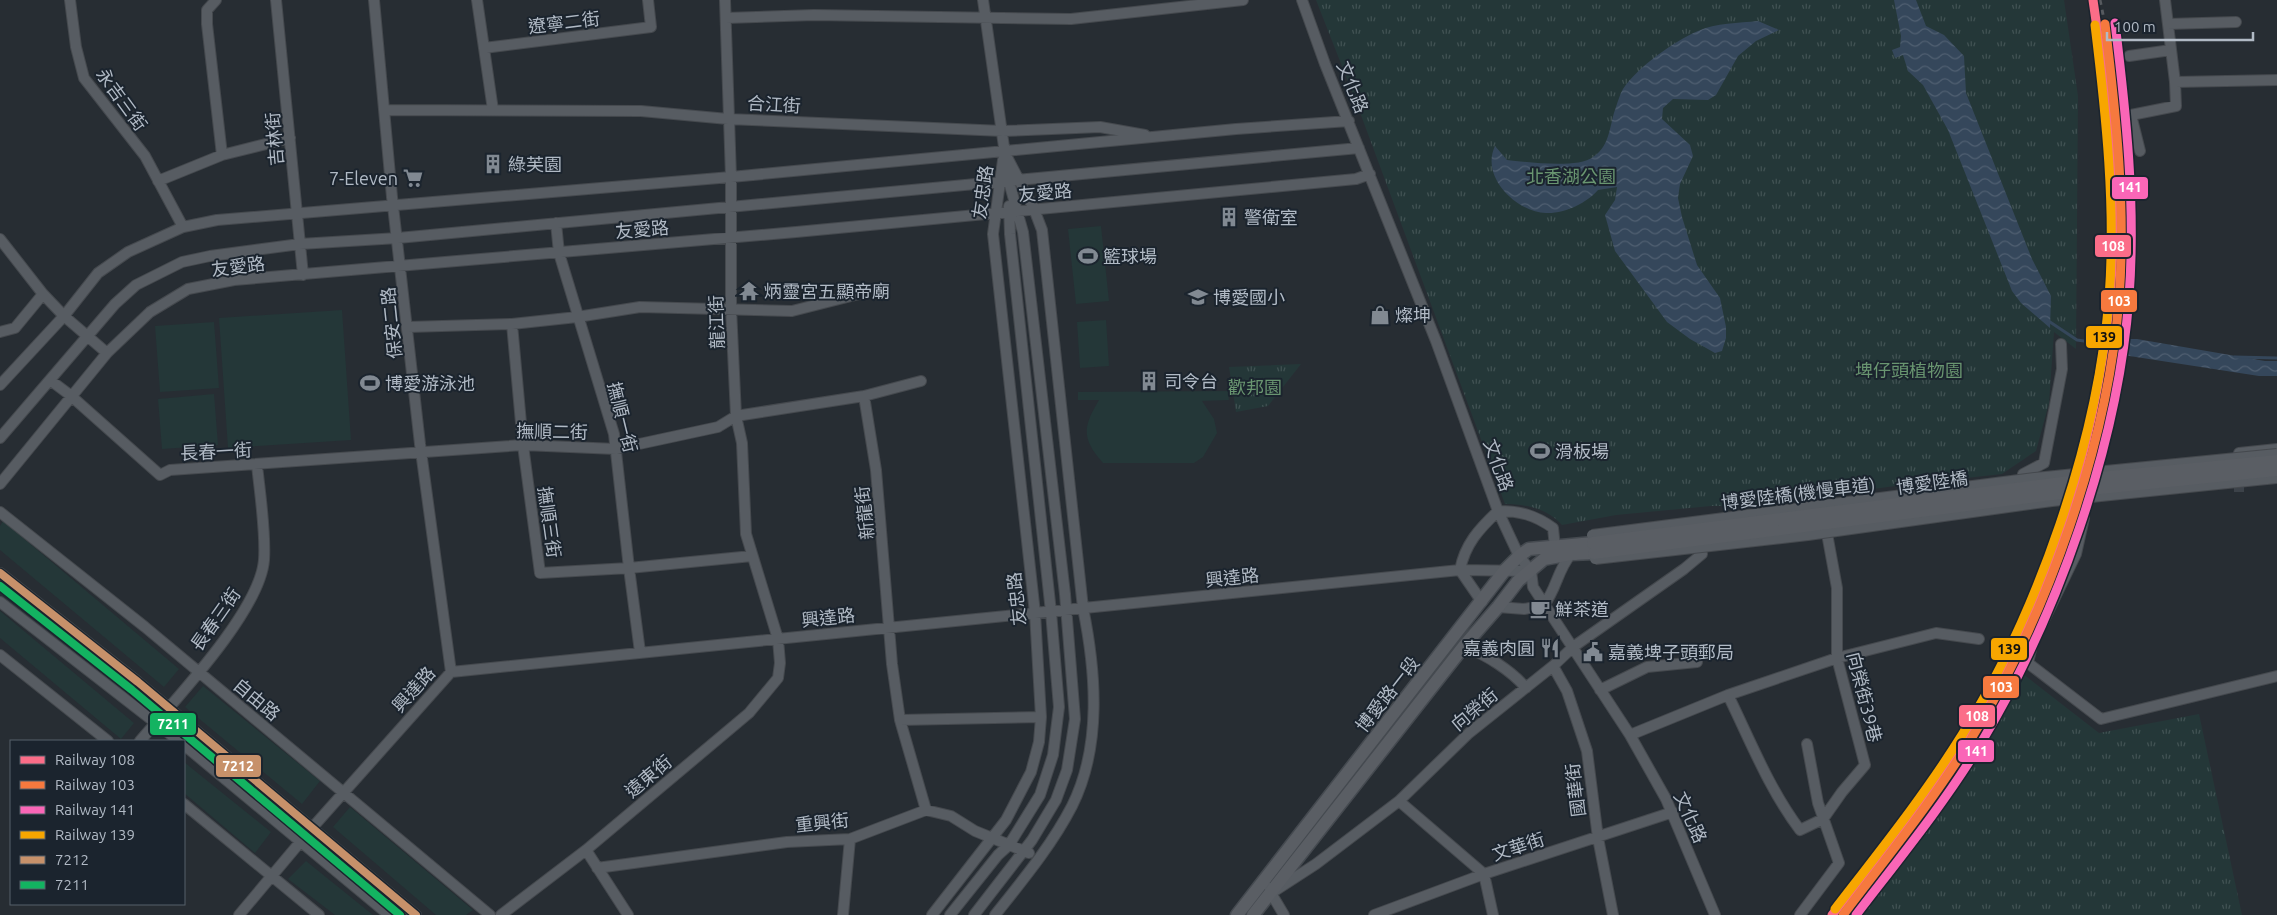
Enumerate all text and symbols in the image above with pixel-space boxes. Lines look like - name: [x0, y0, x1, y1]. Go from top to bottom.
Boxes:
- street label: 遼寧二街: [527, 8, 601, 36]
- scale bar: [2107, 10, 2253, 42]
- text: 100 m: [2114, 18, 2156, 35]
- street label: 文化路: [1334, 58, 1372, 116]
- street label: 永吉三街: [93, 64, 151, 134]
- street label: 合江街: [747, 93, 801, 115]
- street label: 吉林街: [262, 111, 286, 167]
- building icon: 綠芙園: [482, 153, 504, 175]
- place label: 綠芙園: [508, 154, 562, 174]
- street label: 友忠路: [968, 164, 996, 220]
- park label: 北香湖公園: [1526, 166, 1616, 186]
- supermarket icon: 7-Eleven: [402, 167, 424, 189]
- place label: 7-Eleven: [329, 168, 398, 188]
- line badge: 141: [2111, 176, 2149, 200]
- text: 141: [2118, 179, 2142, 195]
- street label: 友愛路: [1017, 180, 1073, 204]
- building icon: 警衛室: [1218, 206, 1240, 228]
- place label: 警衛室: [1244, 207, 1298, 227]
- street label: 友愛路: [614, 217, 670, 241]
- line badge: 108: [2094, 234, 2132, 258]
- text: 108: [2101, 238, 2125, 254]
- sports icon: 籃球場: [1077, 245, 1099, 267]
- place label: 籃球場: [1103, 246, 1157, 266]
- street label: 友愛路: [210, 253, 266, 279]
- temple icon: 炳靈宮五顯帝廟: [738, 280, 760, 302]
- place label: 炳靈宮五顯帝廟: [764, 281, 890, 301]
- street label: 保安二路: [377, 286, 405, 360]
- school or university icon: 博愛國小: [1187, 286, 1209, 308]
- place label: 博愛國小: [1213, 287, 1285, 307]
- line badge: 103: [2100, 289, 2138, 313]
- text: 103: [2107, 293, 2131, 309]
- street label: 龍江街: [705, 295, 727, 349]
- shop icon: 燦坤: [1369, 304, 1391, 326]
- place label: 燦坤: [1395, 305, 1431, 325]
- line badge: 139: [2085, 325, 2123, 349]
- text: 139: [2092, 329, 2116, 345]
- park label: 埤仔頭植物園: [1855, 360, 1963, 380]
- building icon: 司令台: [1138, 370, 1160, 392]
- place label: 司令台: [1164, 371, 1218, 391]
- sports icon: 博愛游泳池: [359, 372, 381, 394]
- place label: 博愛游泳池: [385, 373, 475, 393]
- park label: 歡邦園: [1228, 377, 1282, 397]
- street label: 撫順一街: [605, 380, 641, 454]
- street label: 撫順二街: [516, 420, 588, 442]
- street label: 文化路: [1480, 436, 1518, 494]
- street label: 長春一街: [180, 439, 252, 463]
- sports icon: 滑板場: [1529, 440, 1551, 462]
- place label: 滑板場: [1555, 441, 1609, 461]
- street label: 博愛陸橋: [1895, 467, 1969, 497]
- street label: 博愛陸橋(機慢車道): [1720, 474, 1876, 513]
- street label: 撫順三街: [535, 485, 565, 559]
- street label: 新龍街: [851, 485, 877, 541]
- street label: 興達路: [1204, 564, 1260, 590]
- street label: 友忠路: [1003, 571, 1029, 627]
- street label: 長春三街: [186, 584, 244, 654]
- cafe icon: 鮮茶道: [1529, 598, 1551, 620]
- place label: 鮮茶道: [1555, 599, 1609, 619]
- street label: 興達路: [800, 604, 856, 630]
- restaurant icon: 嘉義肉圓: [1539, 637, 1561, 659]
- line badge: 139: [1990, 637, 2028, 661]
- place label: 嘉義肉圓: [1463, 638, 1535, 658]
- public building icon: 嘉義埤子頭郵局: [1582, 641, 1604, 663]
- text: 139: [1997, 641, 2021, 657]
- place label: 嘉義埤子頭郵局: [1608, 642, 1734, 662]
- street label: 向榮街39巷: [1844, 650, 1886, 744]
- street label: 博愛路一段: [1351, 652, 1423, 736]
- street label: 興達路: [388, 662, 438, 716]
- street label: 自由路: [230, 674, 284, 724]
- line badge: 103: [1982, 675, 2020, 699]
- text: 103: [1989, 679, 2013, 695]
- street label: 向榮街: [1447, 684, 1501, 734]
- line badge: 108: [1958, 704, 1996, 728]
- text: 108: [1965, 708, 1989, 724]
- line badge: 7211: [149, 712, 197, 736]
- text: 7211: [157, 716, 189, 732]
- line badge: 141: [1957, 739, 1995, 763]
- legend: [10, 740, 185, 905]
- text: 141: [1964, 743, 1988, 759]
- text: Railway 108: [55, 751, 135, 768]
- street label: 遠東街: [621, 751, 675, 801]
- line badge: 7212: [215, 754, 262, 778]
- text: 7212: [222, 758, 254, 774]
- street label: 國華街: [1562, 762, 1588, 818]
- text: Railway 103: [55, 776, 135, 793]
- street label: 文化路: [1671, 788, 1711, 846]
- text: Railway 141: [55, 801, 135, 818]
- street label: 重興街: [794, 809, 850, 835]
- text: Railway 139: [55, 826, 135, 843]
- street label: 文華街: [1489, 828, 1547, 864]
- text: 7212: [55, 851, 89, 868]
- text: 7211: [55, 876, 89, 893]

